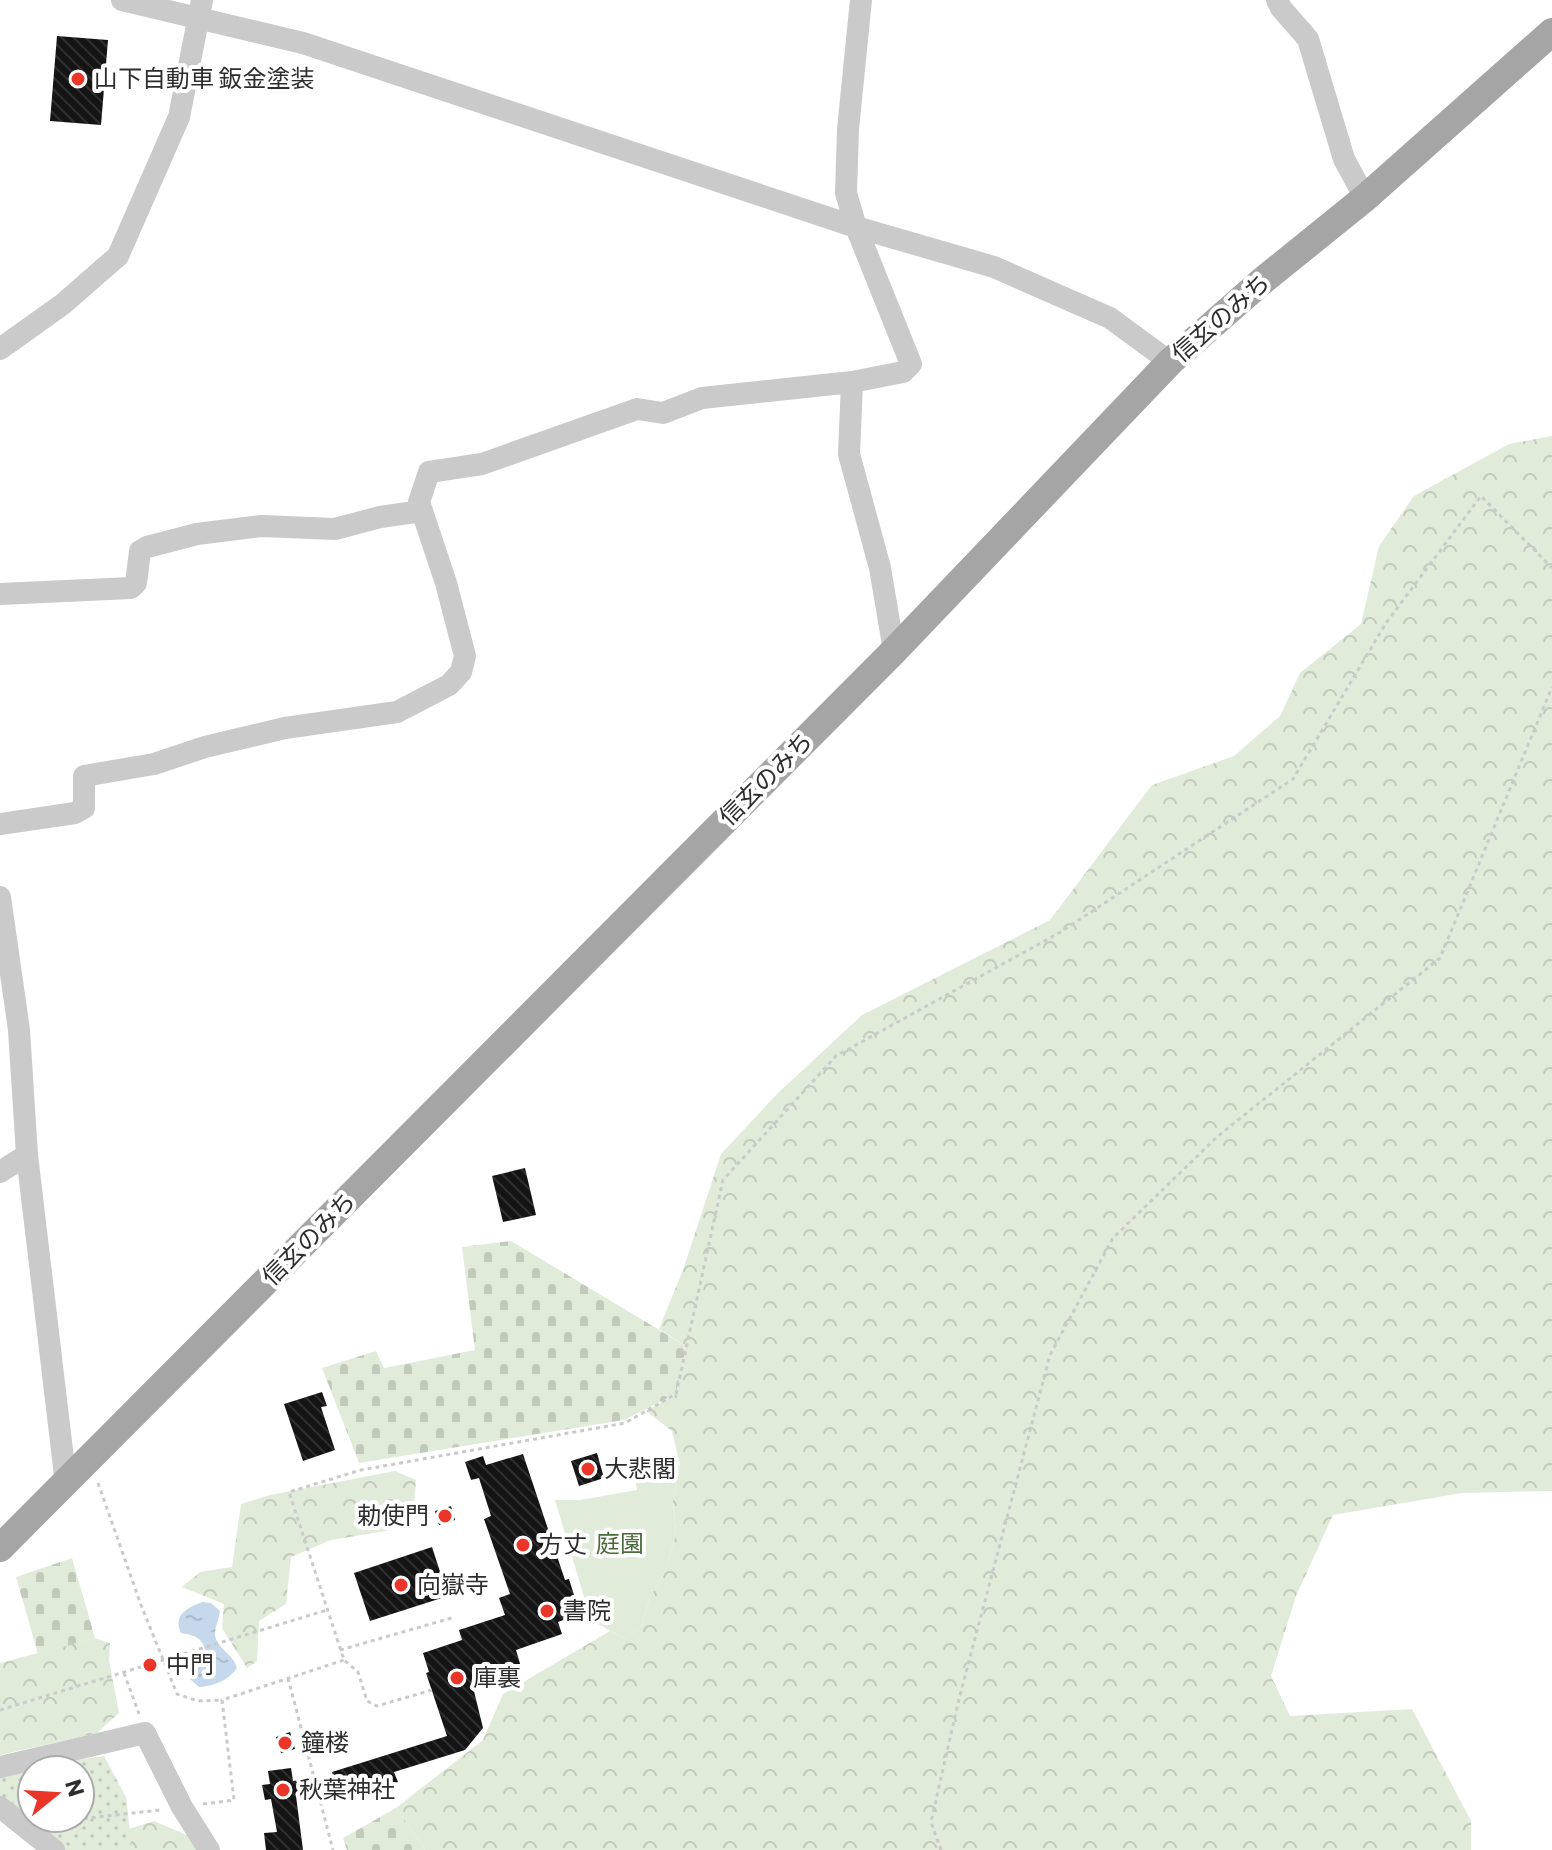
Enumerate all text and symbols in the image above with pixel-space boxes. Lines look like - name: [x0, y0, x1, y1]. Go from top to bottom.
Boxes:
- place label: 山下自動車 鈑金塗装: [94, 63, 315, 92]
- marker: 山下自動車 鈑金塗装: [69, 70, 87, 88]
- street label: 信玄のみち: [1165, 267, 1275, 367]
- street label: 信玄のみち: [712, 725, 818, 831]
- street label: 信玄のみち: [255, 1185, 361, 1291]
- place label: 大悲閣: [604, 1453, 676, 1482]
- marker: 大悲閣: [579, 1460, 597, 1478]
- place label: 勅使門: [357, 1500, 429, 1529]
- marker: 勅使門: [436, 1507, 454, 1525]
- park label: 庭園: [596, 1528, 644, 1557]
- place label: 方丈: [539, 1529, 587, 1558]
- marker: 方丈: [514, 1536, 532, 1554]
- place label: 向嶽寺: [417, 1569, 489, 1598]
- marker: 向嶽寺: [392, 1576, 410, 1594]
- place label: 書院: [563, 1595, 611, 1624]
- marker: 書院: [538, 1602, 556, 1620]
- place label: 中門: [166, 1649, 214, 1678]
- marker: 中門: [141, 1656, 159, 1674]
- place label: 庫裏: [473, 1662, 521, 1691]
- marker: 庫裏: [448, 1669, 466, 1687]
- place label: 鐘楼: [301, 1727, 349, 1756]
- marker: 鐘楼: [276, 1734, 294, 1752]
- north arrow: [16, 1754, 96, 1834]
- place label: 秋葉神社: [299, 1774, 395, 1803]
- text: N: [60, 1776, 91, 1800]
- marker: 秋葉神社: [274, 1781, 292, 1799]

